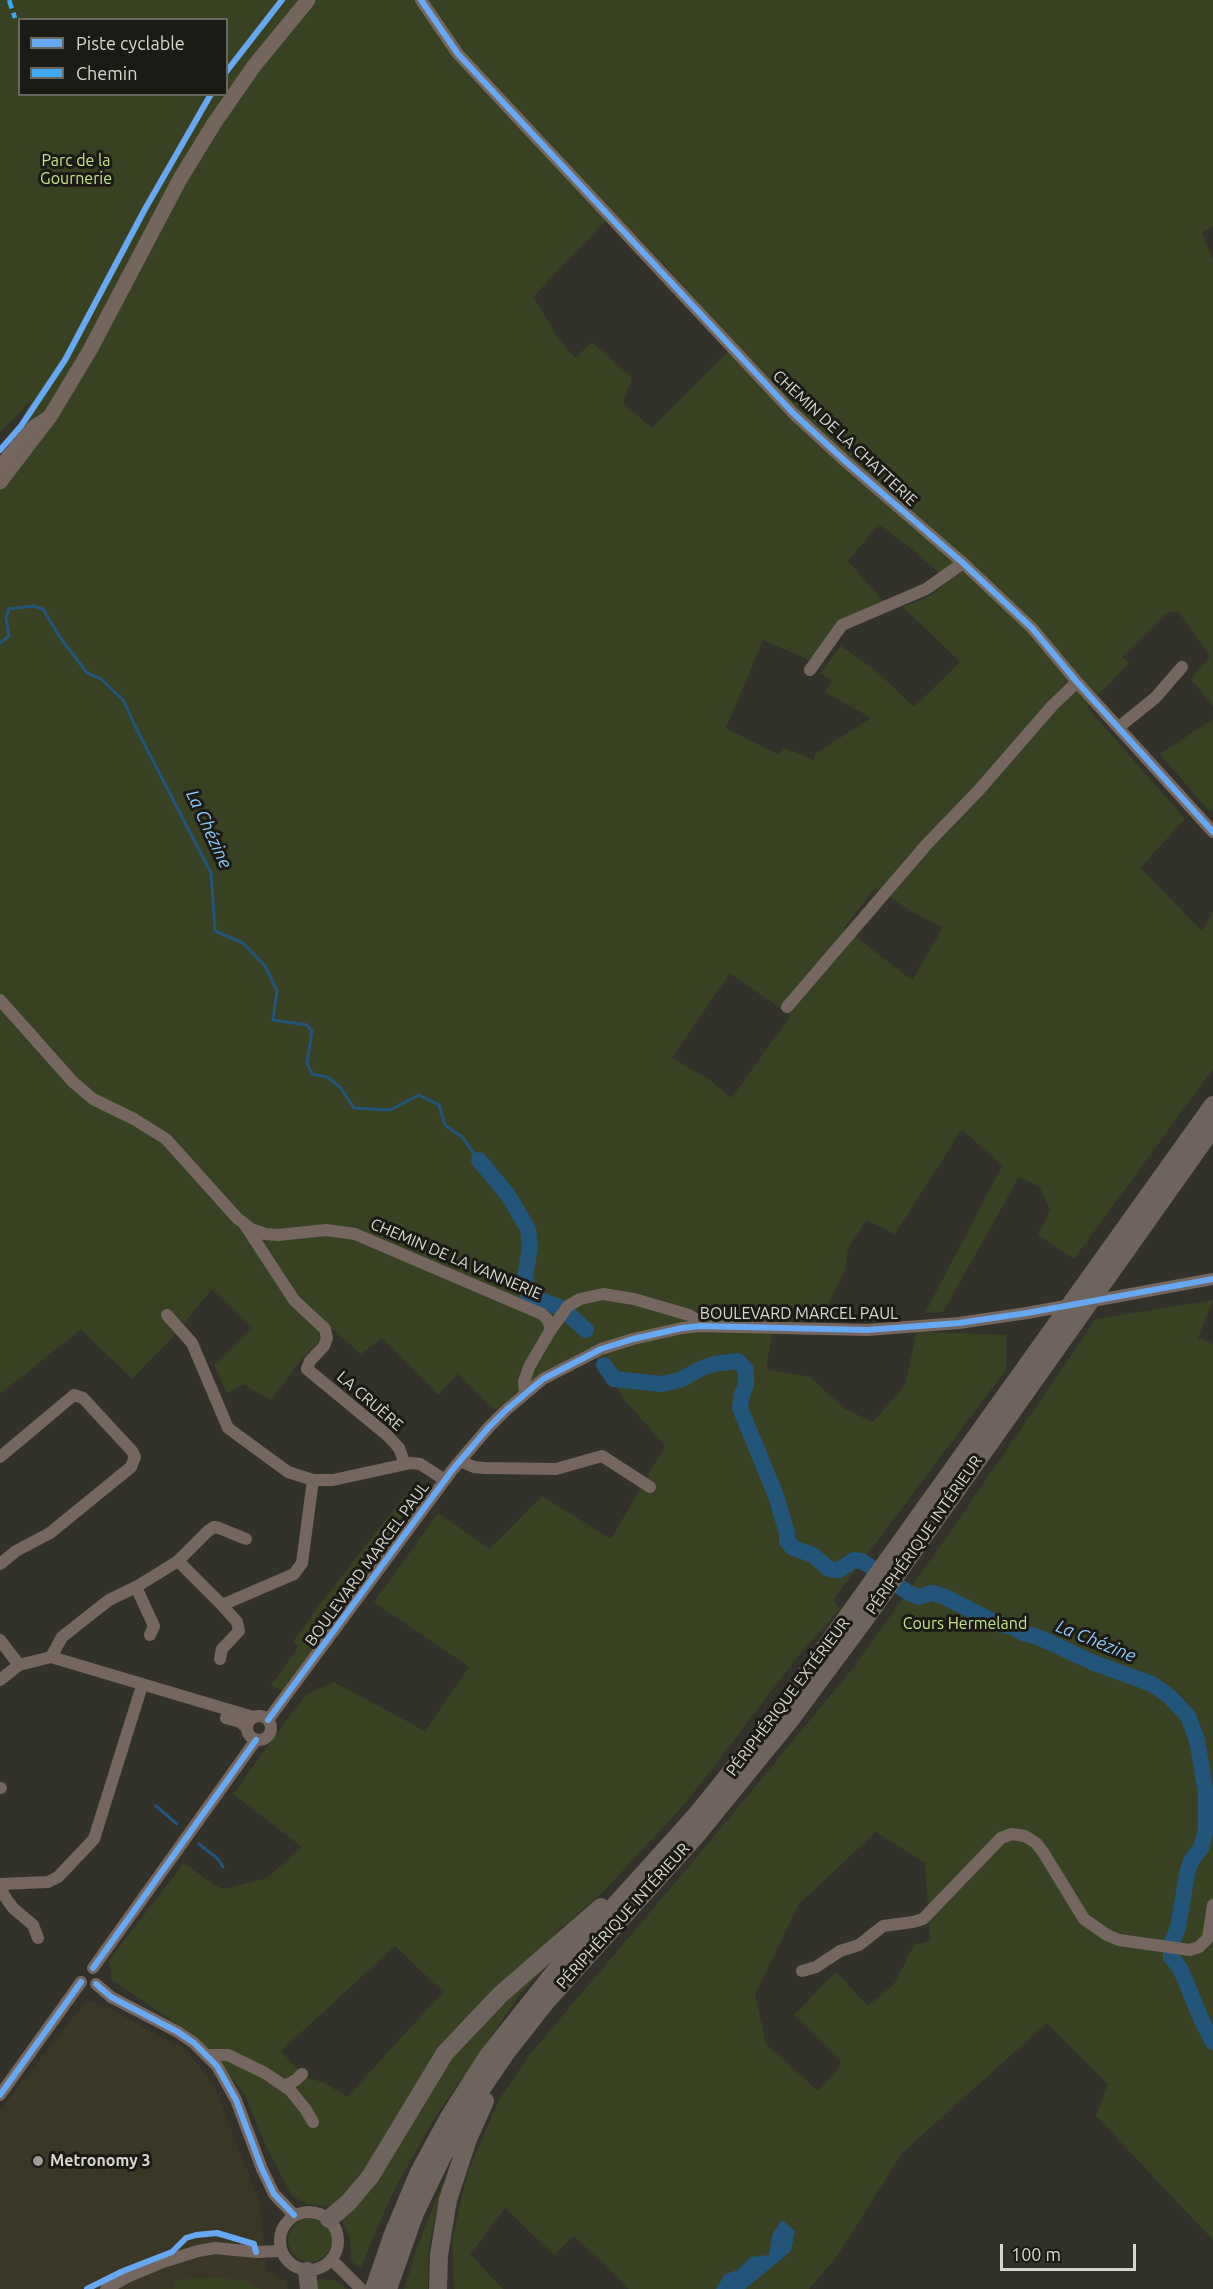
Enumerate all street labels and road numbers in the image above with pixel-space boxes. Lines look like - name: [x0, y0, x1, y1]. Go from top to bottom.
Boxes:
- street label: CHEMIN DE LA CHATTERIE: [769, 366, 921, 510]
- street label: CHEMIN DE LA VANNERIE: [367, 1214, 545, 1304]
- street label: BOULEVARD MARCEL PAUL: [700, 1304, 898, 1324]
- street label: LA CRUÈRE: [333, 1367, 407, 1435]
- street label: PÉRIPHÉRIQUE INTÉRIEUR: [862, 1452, 986, 1618]
- street label: BOULEVARD MARCEL PAUL: [301, 1478, 433, 1650]
- street label: PÉRIPHÉRIQUE EXTÉRIEUR: [722, 1614, 854, 1780]
- street label: PÉRIPHÉRIQUE INTÉRIEUR: [552, 1839, 694, 1993]

